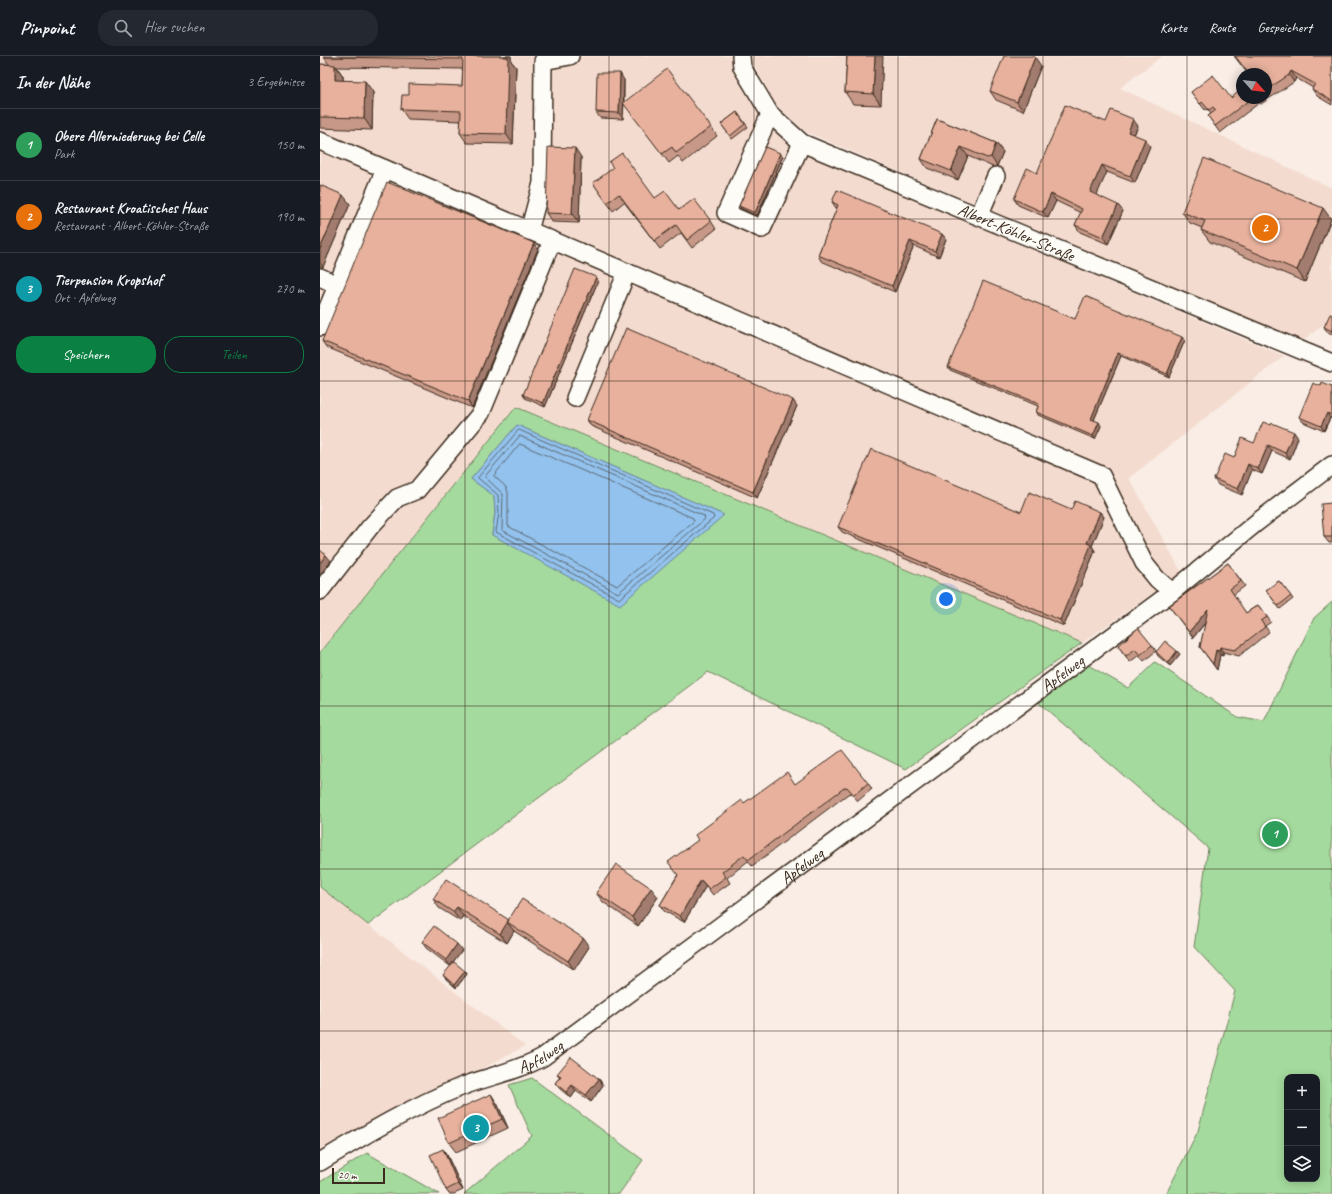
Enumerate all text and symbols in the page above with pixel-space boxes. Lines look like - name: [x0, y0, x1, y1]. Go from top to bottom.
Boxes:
- search box: [98, 10, 378, 46]
- text: Pinpoint: [20, 16, 74, 40]
- icon: search: [112, 17, 134, 39]
- text: Hier suchen: [144, 18, 204, 37]
- text: Karte: [1160, 19, 1187, 36]
- text: Route: [1209, 19, 1235, 36]
- text: Gespeichert: [1257, 19, 1312, 36]
- north arrow: [1236, 68, 1272, 104]
- text: In der Nähe: [16, 72, 89, 93]
- text: 3 Ergebnisse: [248, 74, 304, 90]
- text: Obere Allerniederung bei Celle: [54, 127, 204, 146]
- text: 1: [26, 137, 32, 153]
- text: 150 m: [276, 137, 304, 153]
- text: Park: [54, 146, 75, 162]
- street label: Albert-Köhler-Straße: [955, 198, 1079, 266]
- text: Restaurant Kroatisches Haus: [54, 199, 207, 218]
- text: 2: [26, 209, 32, 225]
- text: 190 m: [276, 209, 304, 225]
- pin: 2: [1252, 213, 1278, 243]
- text: Restaurant · Albert-Köhler-Straße: [54, 218, 208, 234]
- text: Tierpension Kropshof: [54, 271, 162, 290]
- text: 3: [26, 281, 32, 297]
- text: 270 m: [276, 281, 304, 297]
- text: Ort · Apfelweg: [54, 290, 115, 306]
- button: Speichern: [16, 336, 156, 373]
- button: Teilen: [164, 336, 304, 373]
- your location: [936, 589, 956, 609]
- street label: Apfelweg: [1036, 649, 1090, 696]
- pin: 1: [1262, 819, 1288, 849]
- street label: Apfelweg: [776, 842, 829, 889]
- street label: Apfelweg: [515, 1034, 569, 1078]
- map controls: [1284, 1074, 1320, 1182]
- button: +: [1284, 1074, 1320, 1110]
- button: −: [1284, 1110, 1320, 1146]
- pin: 3: [463, 1113, 489, 1143]
- button: layers: [1284, 1146, 1320, 1182]
- scale bar: [332, 1166, 385, 1185]
- text: 20 m: [338, 1168, 357, 1182]

